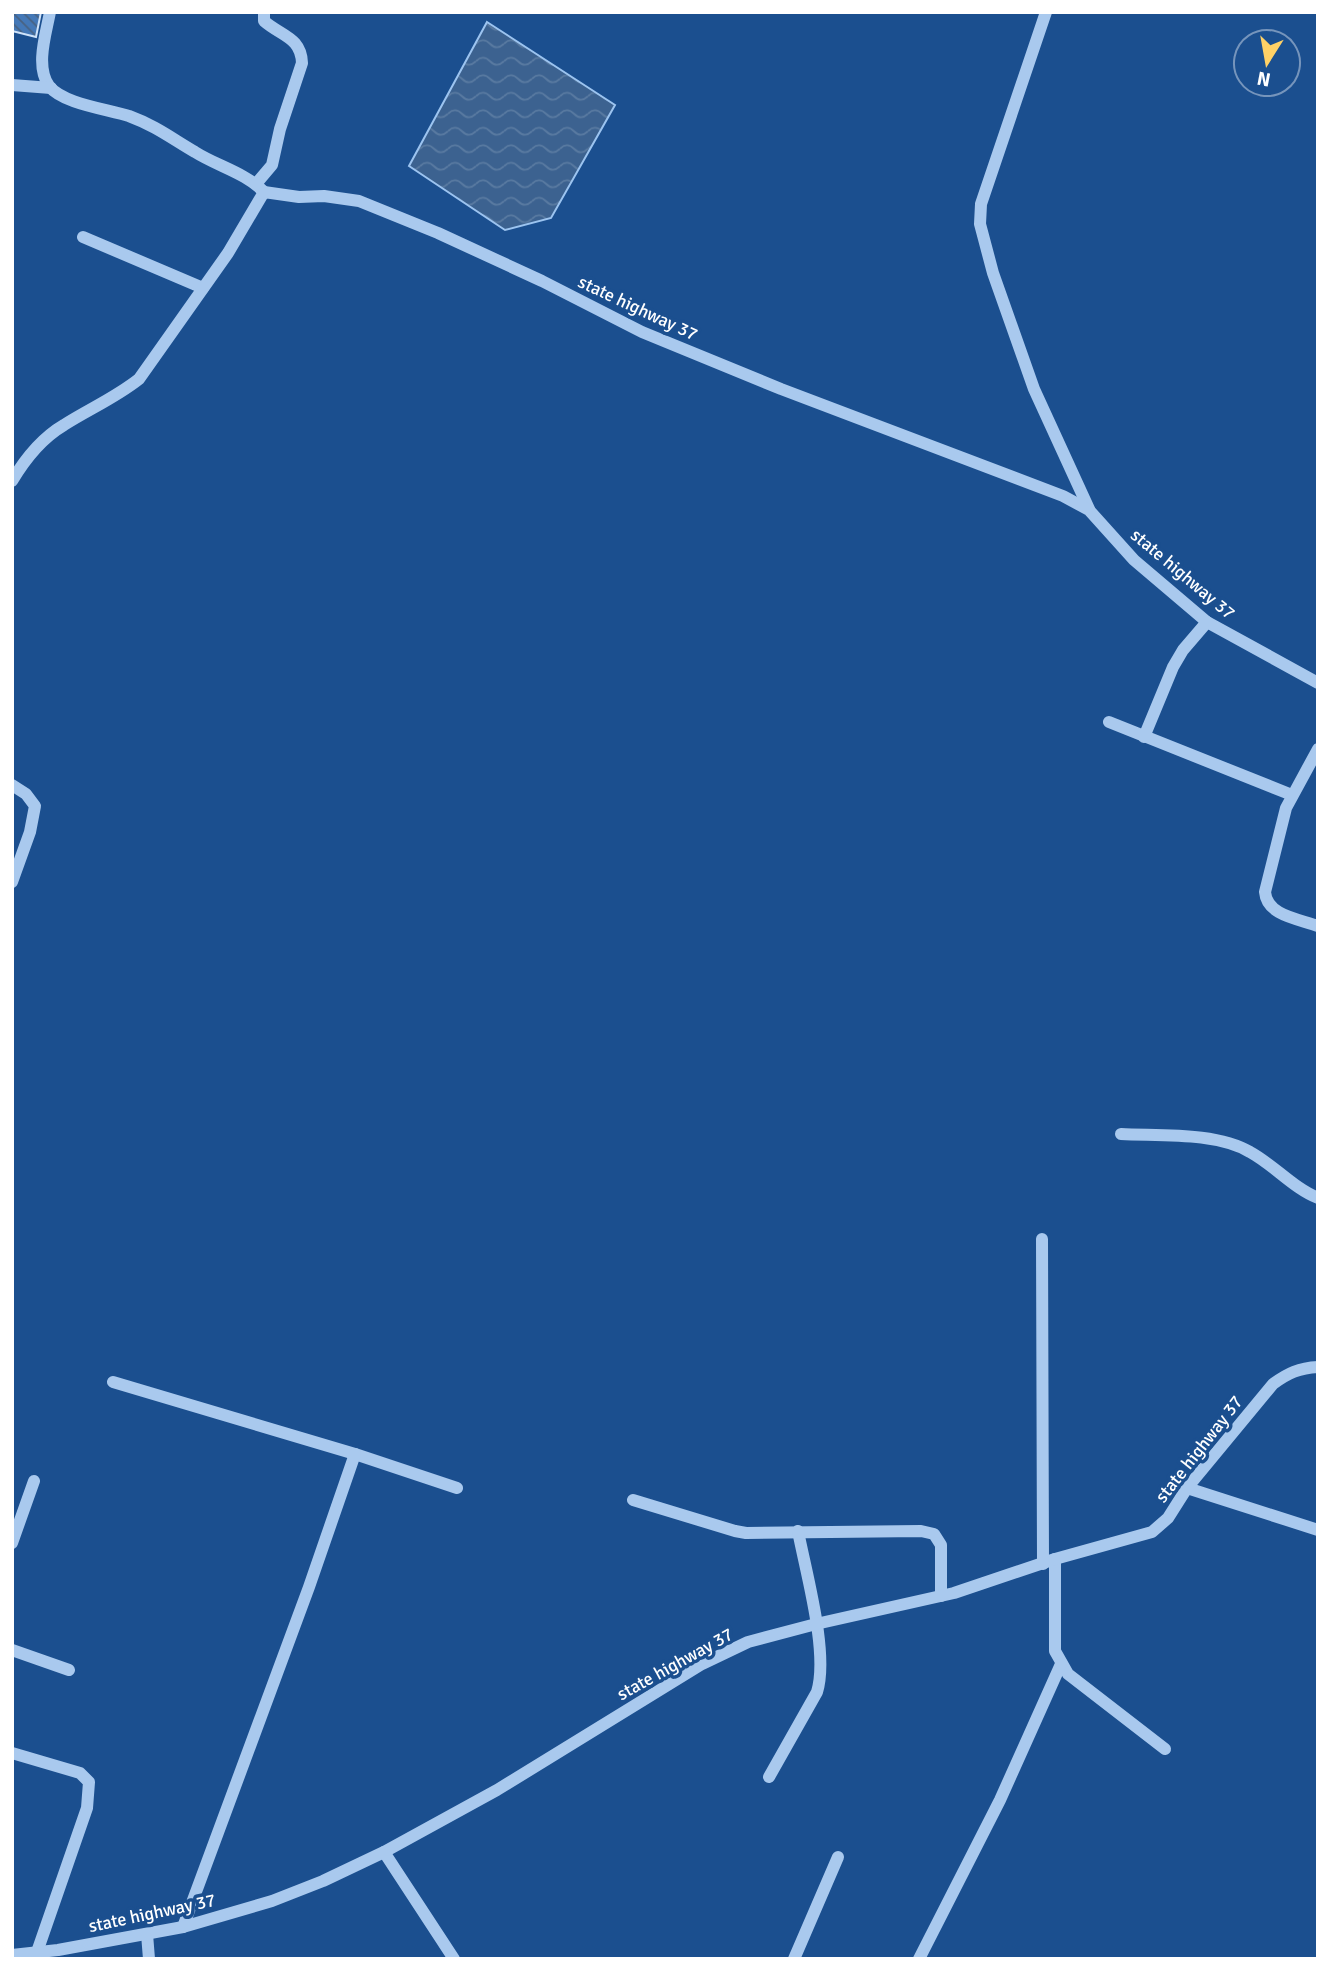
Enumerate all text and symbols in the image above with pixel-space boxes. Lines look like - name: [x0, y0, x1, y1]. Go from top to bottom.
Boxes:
- north arrow: [1232, 28, 1302, 98]
- text: N: [1255, 66, 1273, 92]
- street label: state highway 37: [575, 271, 701, 345]
- street label: state highway 37: [1126, 524, 1240, 624]
- street label: state highway 37: [1150, 1391, 1248, 1507]
- street label: state highway 37: [613, 1623, 737, 1705]
- street label: state highway 37: [86, 1889, 218, 1937]

